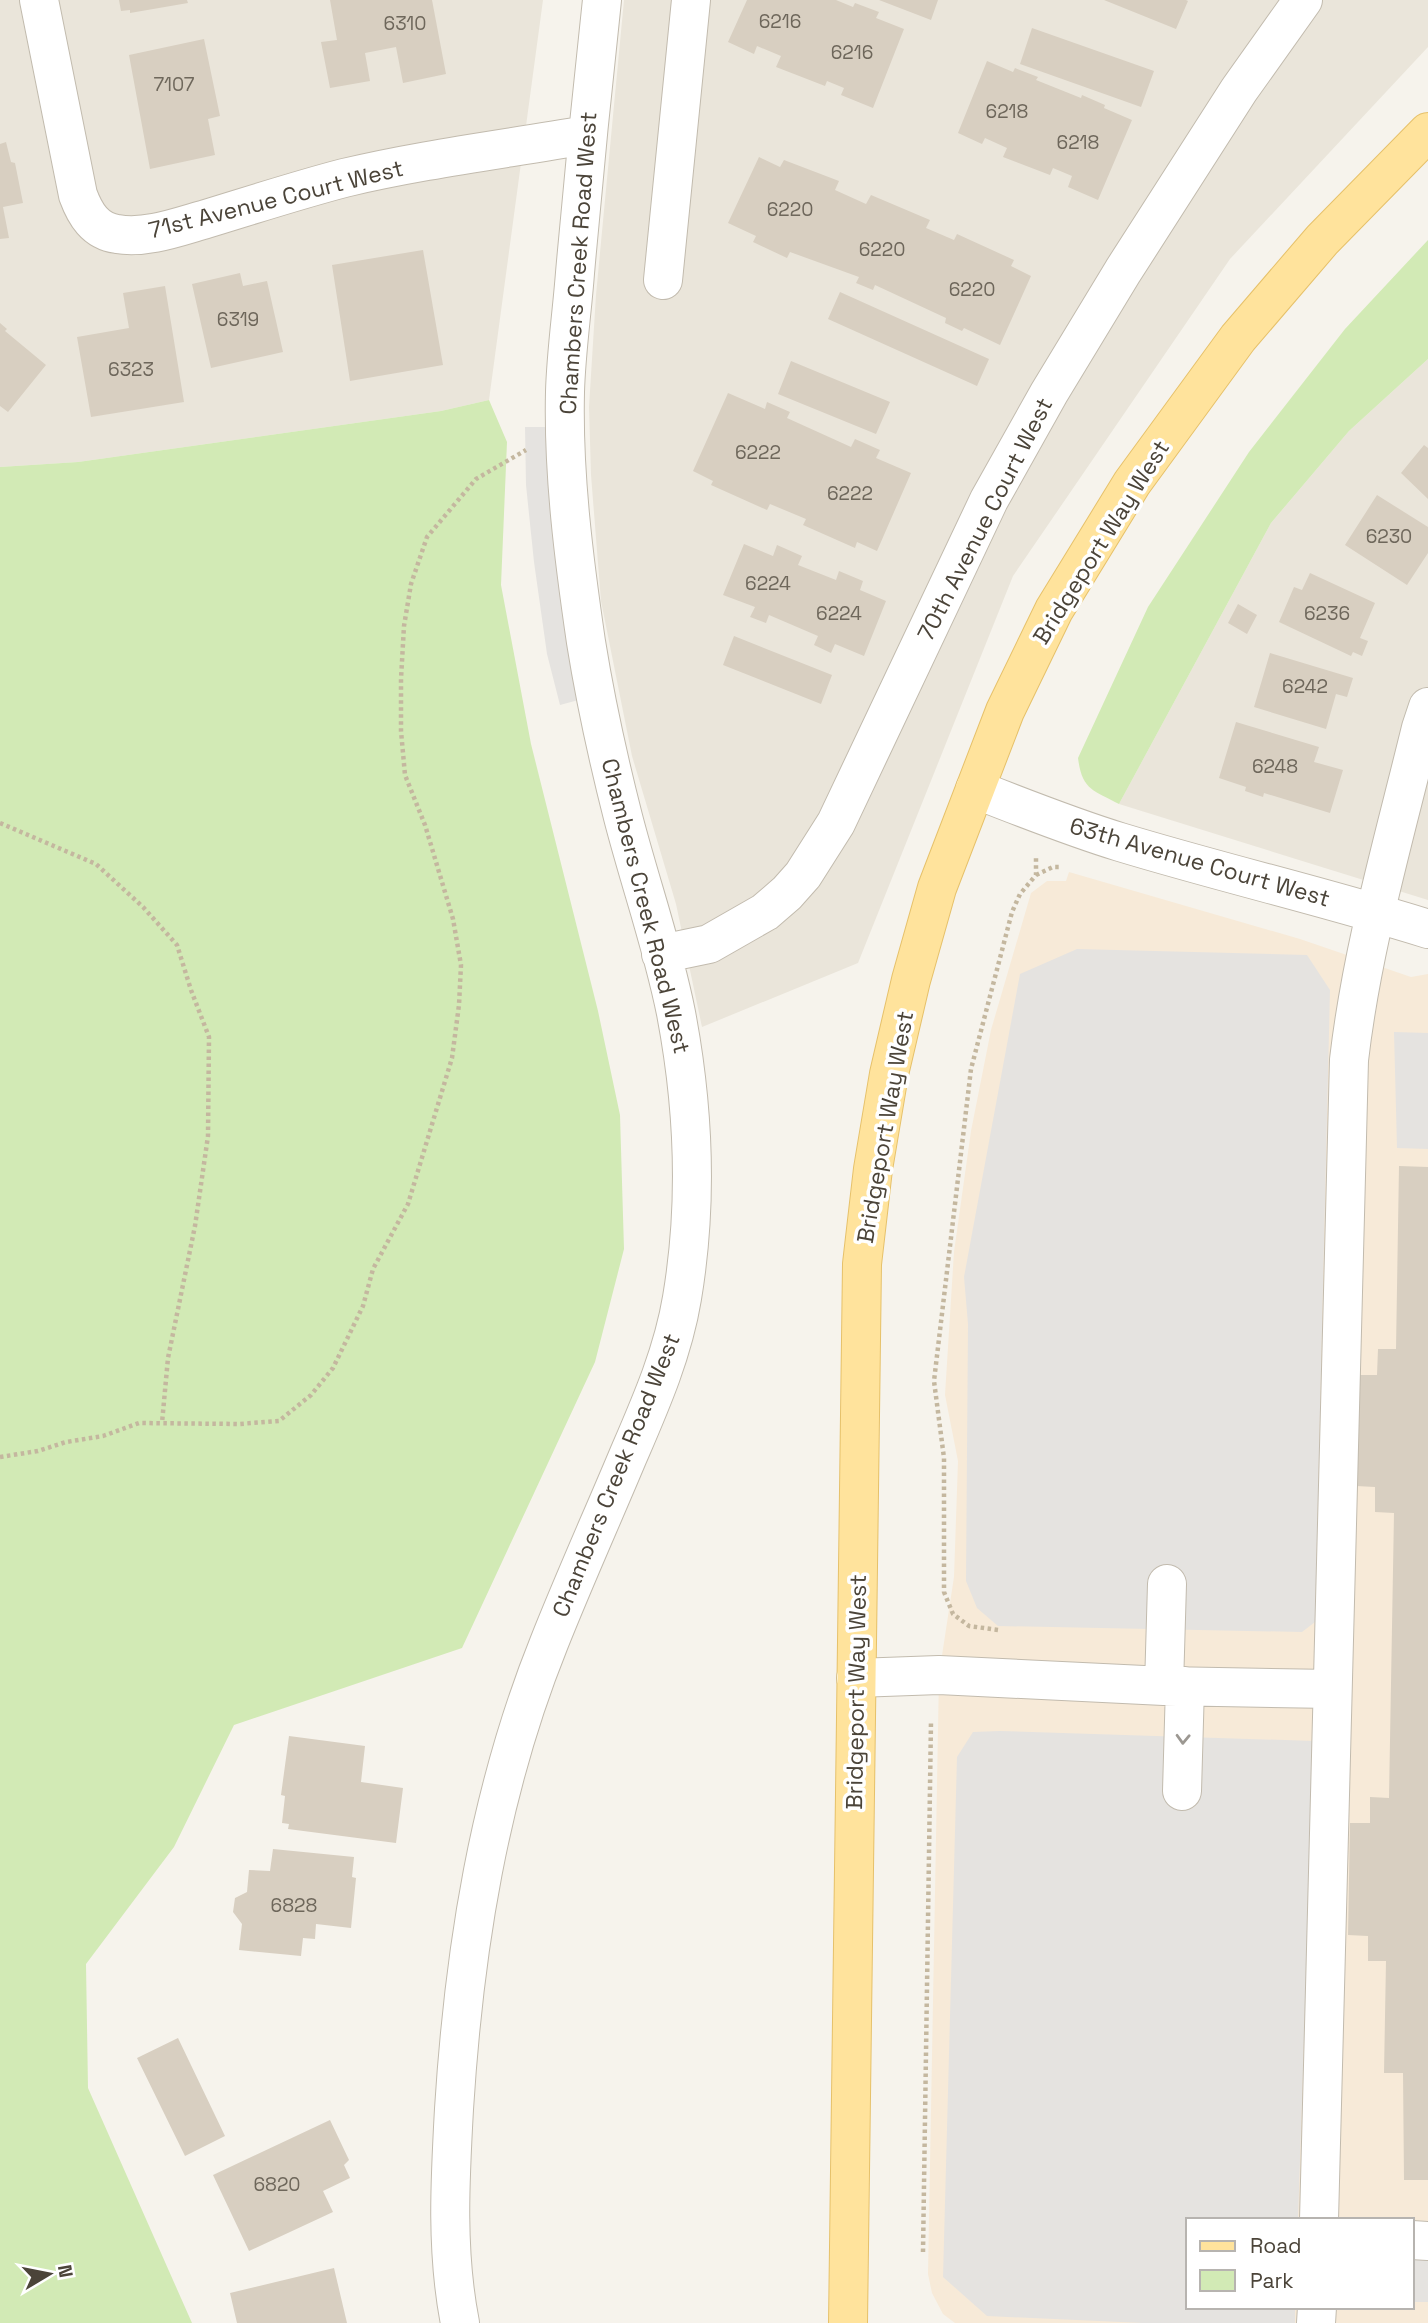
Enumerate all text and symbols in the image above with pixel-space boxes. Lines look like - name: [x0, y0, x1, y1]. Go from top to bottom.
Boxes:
- house number: 6216: [759, 9, 801, 34]
- house number: 6310: [384, 11, 426, 36]
- house number: 6216: [831, 40, 873, 65]
- house number: 7107: [153, 72, 195, 97]
- house number: 6218: [986, 99, 1028, 124]
- street label: Chambers Creek Road West: [552, 111, 604, 415]
- house number: 6218: [1057, 130, 1099, 155]
- street label: 71st Avenue Court West: [146, 153, 406, 245]
- house number: 6220: [767, 197, 813, 222]
- house number: 6220: [859, 237, 905, 262]
- house number: 6220: [949, 277, 995, 302]
- house number: 6319: [217, 307, 259, 332]
- house number: 6323: [108, 357, 154, 382]
- street label: 70th Avenue Court West: [911, 392, 1059, 646]
- street label: Bridgeport Way West: [1026, 434, 1176, 650]
- house number: 6222: [735, 440, 781, 465]
- house number: 6222: [827, 481, 873, 506]
- house number: 6230: [1366, 524, 1412, 549]
- house number: 6224: [745, 571, 791, 596]
- house number: 6224: [816, 601, 862, 626]
- house number: 6236: [1304, 601, 1350, 626]
- house number: 6242: [1282, 674, 1328, 699]
- house number: 6248: [1252, 754, 1298, 779]
- street label: Chambers Creek Road West: [595, 755, 697, 1057]
- street label: 63th Avenue Court West: [1066, 810, 1334, 914]
- street label: Bridgeport Way West: [850, 1009, 920, 1245]
- street label: Chambers Creek Road West: [545, 1329, 687, 1621]
- street label: Bridgeport Way West: [839, 1574, 873, 1810]
- one-way arrow: [1176, 1734, 1191, 1745]
- house number: 6828: [271, 1893, 317, 1918]
- house number: 6820: [253, 2172, 301, 2197]
- legend: [1186, 2218, 1414, 2309]
- text: Road: [1250, 2232, 1302, 2259]
- north arrow: [14, 2239, 84, 2309]
- text: N: [52, 2263, 79, 2280]
- text: Park: [1250, 2267, 1294, 2294]

